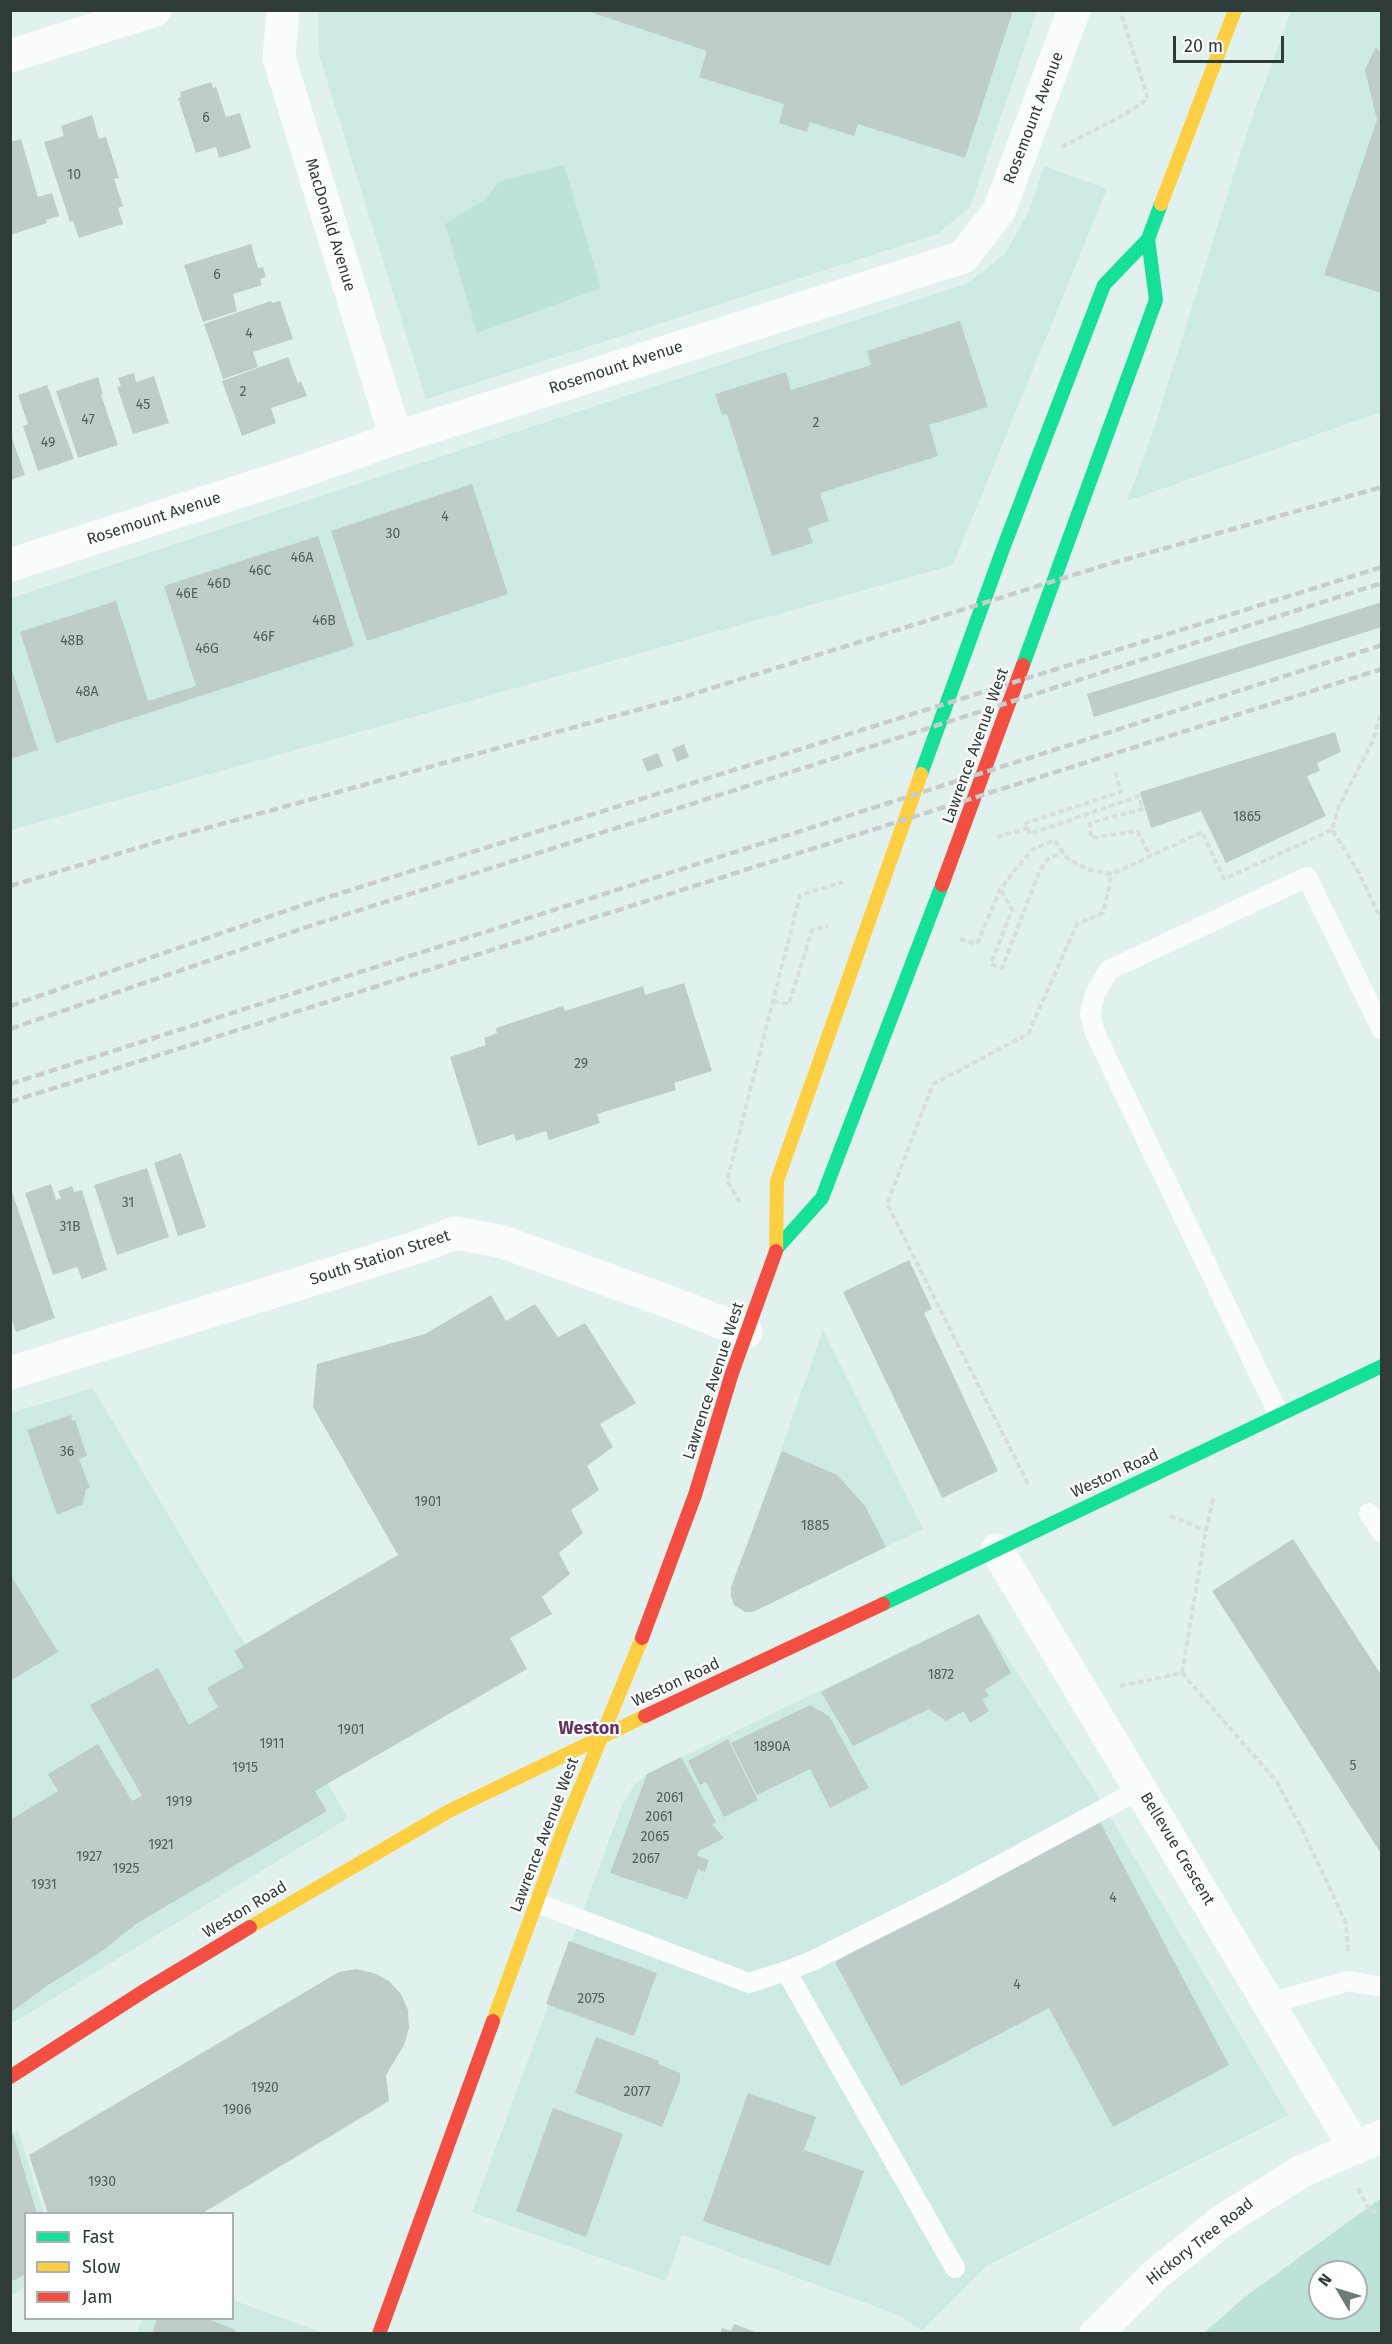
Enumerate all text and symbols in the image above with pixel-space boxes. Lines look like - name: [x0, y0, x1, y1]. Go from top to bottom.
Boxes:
- scale bar: [1176, 24, 1287, 62]
- text: 20 m: [1184, 35, 1223, 57]
- street label: Rosemount Avenue: [1000, 49, 1068, 187]
- house number: 6: [202, 110, 210, 126]
- street label: MacDonald Avenue: [301, 156, 359, 294]
- house number: 10: [67, 167, 81, 183]
- house number: 6: [213, 267, 221, 283]
- house number: 4: [245, 326, 253, 342]
- street label: Rosemount Avenue: [547, 337, 685, 399]
- house number: 2: [240, 384, 246, 400]
- house number: 45: [136, 397, 150, 413]
- house number: 47: [81, 412, 95, 428]
- house number: 2: [813, 415, 819, 431]
- house number: 49: [41, 435, 55, 451]
- street label: Rosemount Avenue: [85, 488, 223, 550]
- house number: 4: [441, 509, 449, 525]
- house number: 30: [386, 526, 400, 542]
- house number: 46A: [291, 550, 313, 566]
- house number: 46C: [249, 563, 271, 579]
- house number: 46D: [207, 576, 231, 592]
- house number: 46E: [176, 586, 198, 602]
- house number: 46B: [312, 613, 336, 629]
- house number: 46F: [253, 629, 275, 645]
- house number: 48B: [60, 633, 84, 649]
- house number: 46G: [195, 641, 219, 657]
- street label: Lawrence Avenue West: [939, 665, 1013, 827]
- house number: 48A: [75, 684, 99, 700]
- house number: 1865: [1233, 809, 1261, 825]
- house number: 29: [574, 1056, 588, 1072]
- house number: 31: [122, 1195, 134, 1211]
- house number: 31B: [59, 1219, 81, 1235]
- street label: South Station Street: [307, 1226, 453, 1290]
- street label: Lawrence Avenue West: [679, 1300, 749, 1462]
- house number: 36: [60, 1444, 74, 1460]
- street label: Weston Road: [1068, 1445, 1162, 1503]
- house number: 1901: [415, 1494, 441, 1510]
- house number: 1885: [801, 1518, 829, 1534]
- street label: Weston Road: [629, 1654, 723, 1712]
- house number: 1872: [928, 1667, 954, 1683]
- district label: Weston: [558, 1718, 620, 1740]
- house number: 1901: [338, 1722, 364, 1738]
- house number: 1911: [259, 1736, 285, 1752]
- house number: 1890A: [754, 1739, 790, 1755]
- street label: Lawrence Avenue West: [507, 1755, 583, 1915]
- house number: 5: [1349, 1758, 1357, 1774]
- house number: 1915: [232, 1760, 258, 1776]
- street label: Bellevue Crescent: [1136, 1789, 1218, 1909]
- house number: 2061: [656, 1790, 684, 1806]
- house number: 1919: [166, 1794, 192, 1810]
- house number: 2061: [645, 1809, 673, 1825]
- house number: 2065: [640, 1829, 670, 1845]
- house number: 1921: [148, 1837, 174, 1853]
- house number: 1927: [76, 1849, 102, 1865]
- house number: 2067: [632, 1851, 660, 1867]
- house number: 1925: [112, 1861, 140, 1877]
- house number: 1931: [31, 1877, 57, 1893]
- street label: Weston Road: [199, 1877, 291, 1943]
- house number: 4: [1109, 1890, 1117, 1906]
- house number: 4: [1013, 1977, 1021, 1993]
- house number: 2075: [577, 1991, 605, 2007]
- house number: 1920: [251, 2080, 279, 2096]
- house number: 2077: [624, 2084, 650, 2100]
- house number: 1906: [223, 2102, 251, 2118]
- house number: 1930: [88, 2174, 116, 2190]
- street label: Hickory Tree Road: [1143, 2194, 1257, 2290]
- legend: [24, 2212, 234, 2320]
- text: Fast: [82, 2226, 114, 2248]
- text: Slow: [82, 2256, 120, 2278]
- north arrow: [1308, 2260, 1368, 2320]
- text: N: [1314, 2270, 1336, 2290]
- text: Jam: [82, 2286, 113, 2308]

